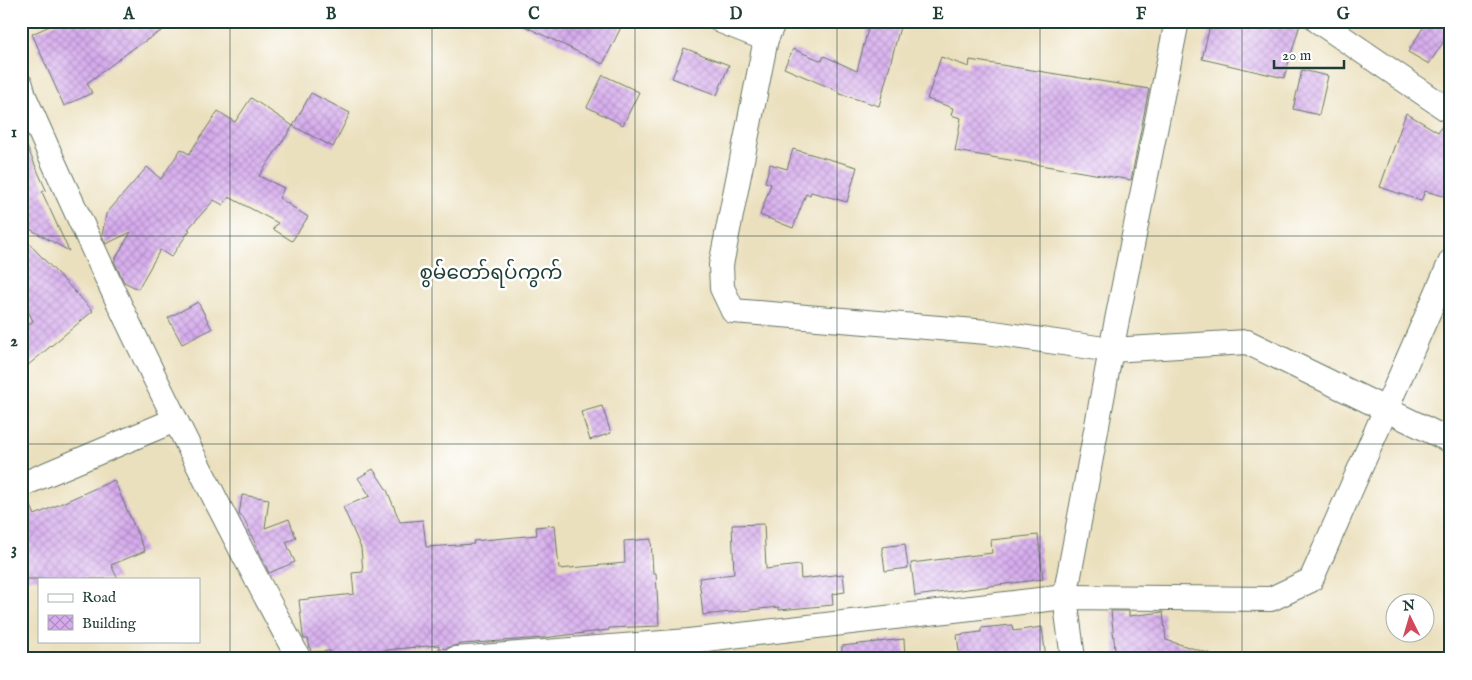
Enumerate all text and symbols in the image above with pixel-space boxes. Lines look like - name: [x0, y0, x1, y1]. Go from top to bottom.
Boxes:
- text: A: [123, 5, 136, 25]
- text: B: [326, 5, 337, 25]
- text: C: [528, 5, 540, 25]
- text: D: [730, 5, 743, 25]
- text: E: [932, 5, 944, 25]
- text: F: [1136, 5, 1147, 25]
- text: G: [1337, 5, 1350, 25]
- scale bar: [1274, 38, 1344, 70]
- text: 20 m: [1282, 46, 1312, 65]
- text: 1: [11, 123, 17, 143]
- district label: စွမ်တော်ရပ်ကွက်: [419, 258, 563, 288]
- text: 2: [10, 332, 18, 352]
- text: 3: [11, 540, 17, 560]
- legend: [38, 578, 200, 642]
- text: Road: [82, 588, 117, 607]
- north arrow: [1384, 592, 1434, 642]
- text: N: [1401, 597, 1416, 616]
- text: Building: [82, 614, 137, 633]

